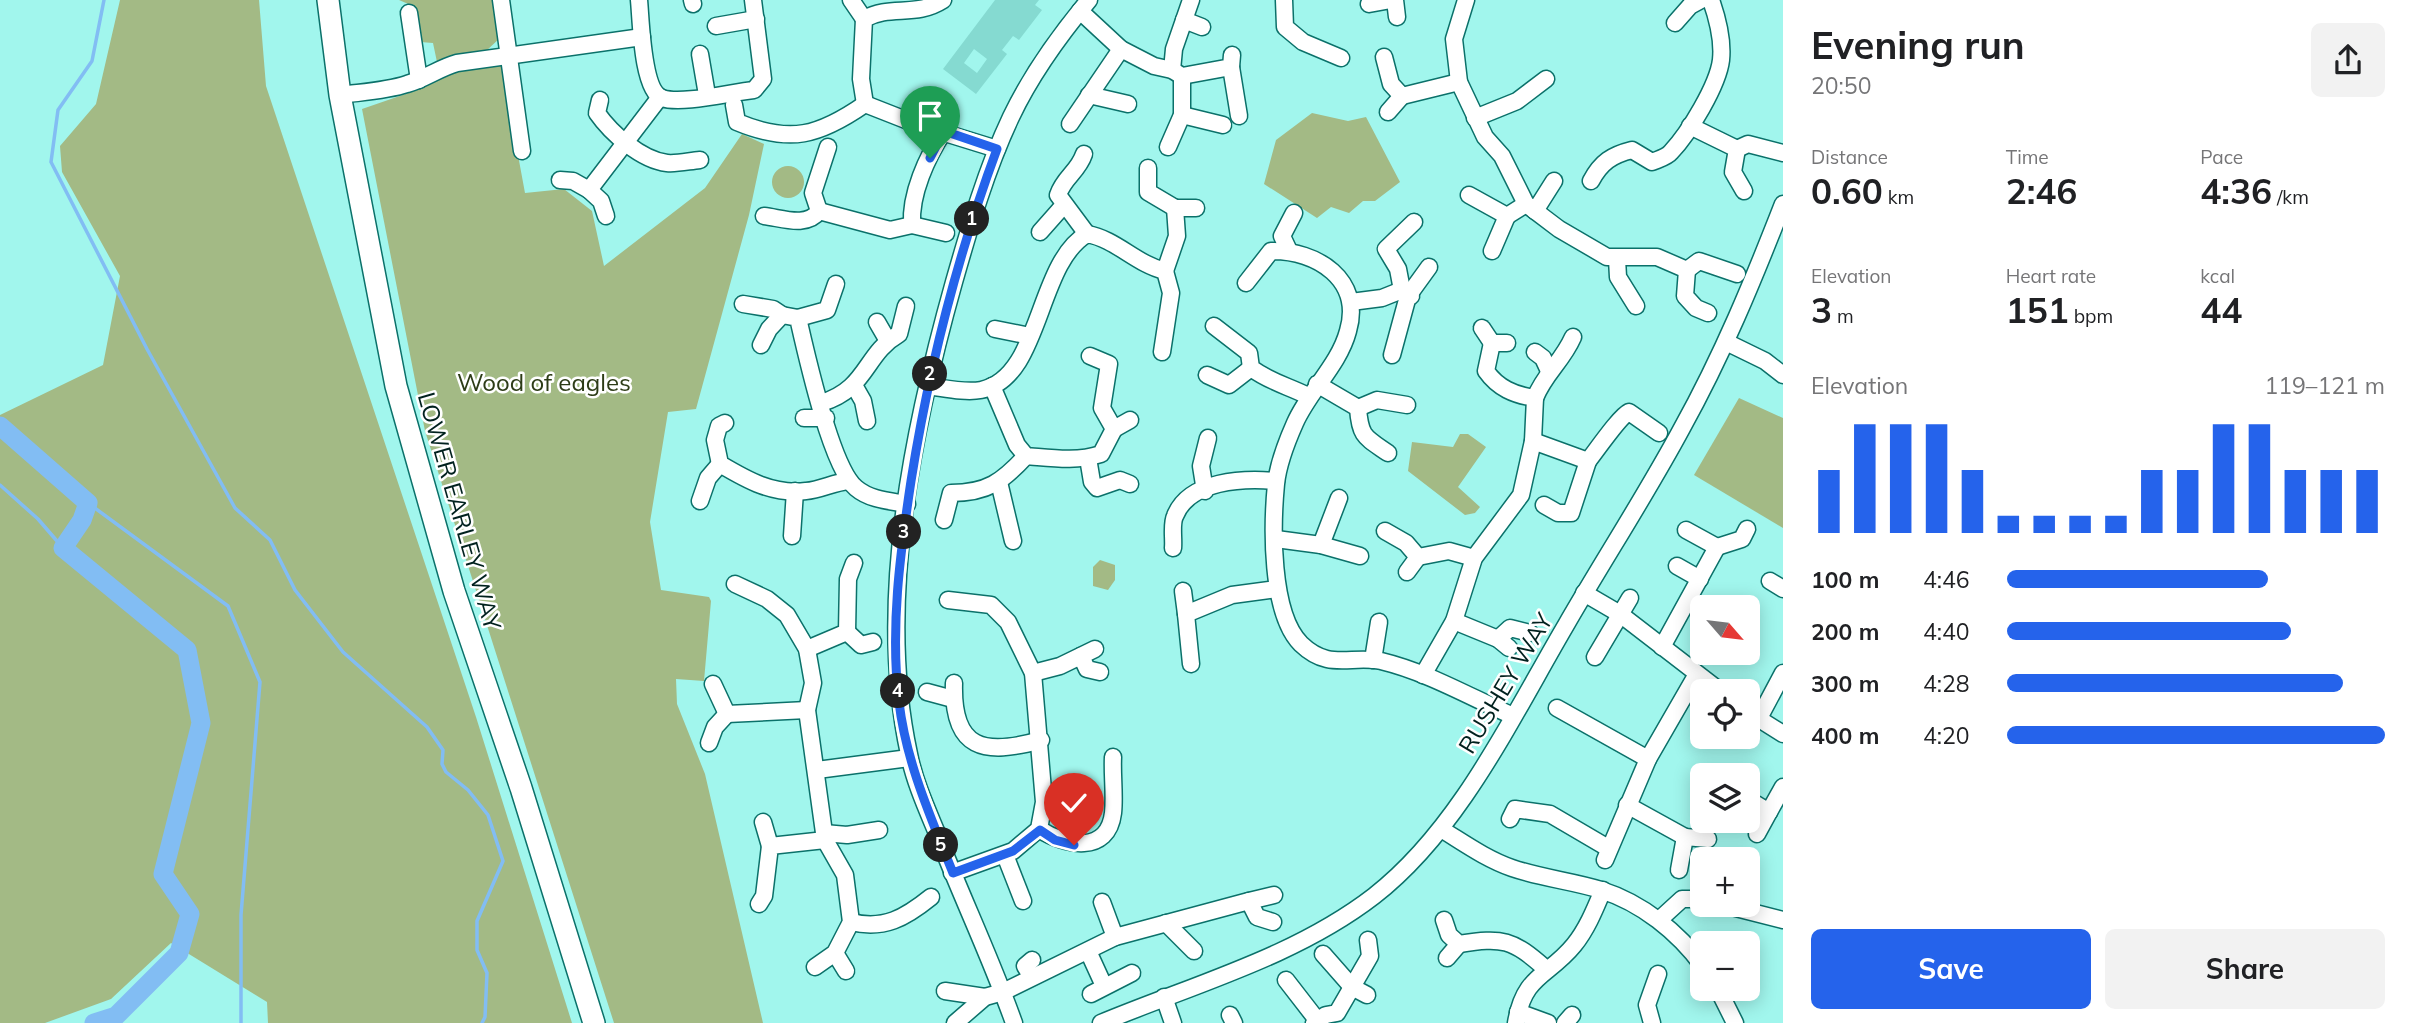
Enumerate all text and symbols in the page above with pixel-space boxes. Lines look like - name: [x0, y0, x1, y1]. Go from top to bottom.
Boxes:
- text: Evening run: [1811, 21, 2025, 69]
- button: share: [2311, 23, 2385, 97]
- text: 20:50: [1811, 71, 1871, 100]
- pin: [900, 86, 960, 158]
- icon: arrive: [911, 97, 949, 135]
- text: Distance: [1811, 145, 1888, 169]
- text: Time: [2006, 145, 2049, 169]
- text: Pace: [2200, 145, 2243, 169]
- text: 0.60: [1811, 169, 1883, 213]
- text: 2:46: [2006, 169, 2077, 213]
- text: 4:36: [2200, 169, 2272, 213]
- text: km: [1883, 185, 1914, 209]
- text: /km: [2272, 185, 2309, 209]
- pin: 1: [954, 202, 990, 236]
- text: 1: [966, 206, 977, 230]
- text: Elevation: [1811, 264, 1891, 288]
- text: Heart rate: [2006, 264, 2096, 288]
- text: kcal: [2200, 264, 2235, 288]
- text: 3: [1811, 288, 1832, 332]
- text: 151: [2006, 288, 2069, 332]
- text: 44: [2200, 288, 2242, 332]
- text: m: [1832, 304, 1854, 328]
- text: bpm: [2069, 304, 2113, 328]
- pin: 2: [912, 356, 948, 392]
- text: 2: [924, 361, 935, 385]
- park label: Wood of eagles: [457, 367, 631, 397]
- text: Elevation: [1811, 371, 1908, 400]
- text: 119–121 m: [2264, 371, 2385, 400]
- street label: LOWER EARLEY WAY: [412, 389, 508, 634]
- pin: 3: [886, 514, 922, 550]
- text: 3: [898, 519, 909, 543]
- text: 100 m: [1811, 565, 1879, 594]
- text: 4:46: [1923, 565, 1970, 594]
- north arrow: [1690, 595, 1760, 665]
- map controls: [1690, 595, 1760, 1001]
- street label: RUSHEY WAY: [1451, 607, 1559, 759]
- text: 200 m: [1811, 617, 1879, 646]
- text: 4:40: [1923, 617, 1970, 646]
- text: 300 m: [1811, 669, 1879, 698]
- text: 4:28: [1923, 669, 1970, 698]
- pin: 4: [880, 674, 916, 708]
- text: 4: [892, 678, 903, 702]
- button: locate: [1690, 679, 1760, 749]
- text: 400 m: [1811, 721, 1879, 750]
- text: 4:20: [1923, 721, 1970, 750]
- button: layers: [1690, 763, 1760, 833]
- pin: [1044, 773, 1104, 845]
- icon: check: [1055, 784, 1093, 822]
- pin: 5: [923, 828, 958, 862]
- text: 5: [935, 832, 946, 856]
- button: +: [1690, 847, 1760, 917]
- button: Save: [1811, 929, 2091, 1009]
- button: Share: [2105, 929, 2385, 1009]
- button: −: [1690, 931, 1760, 1001]

